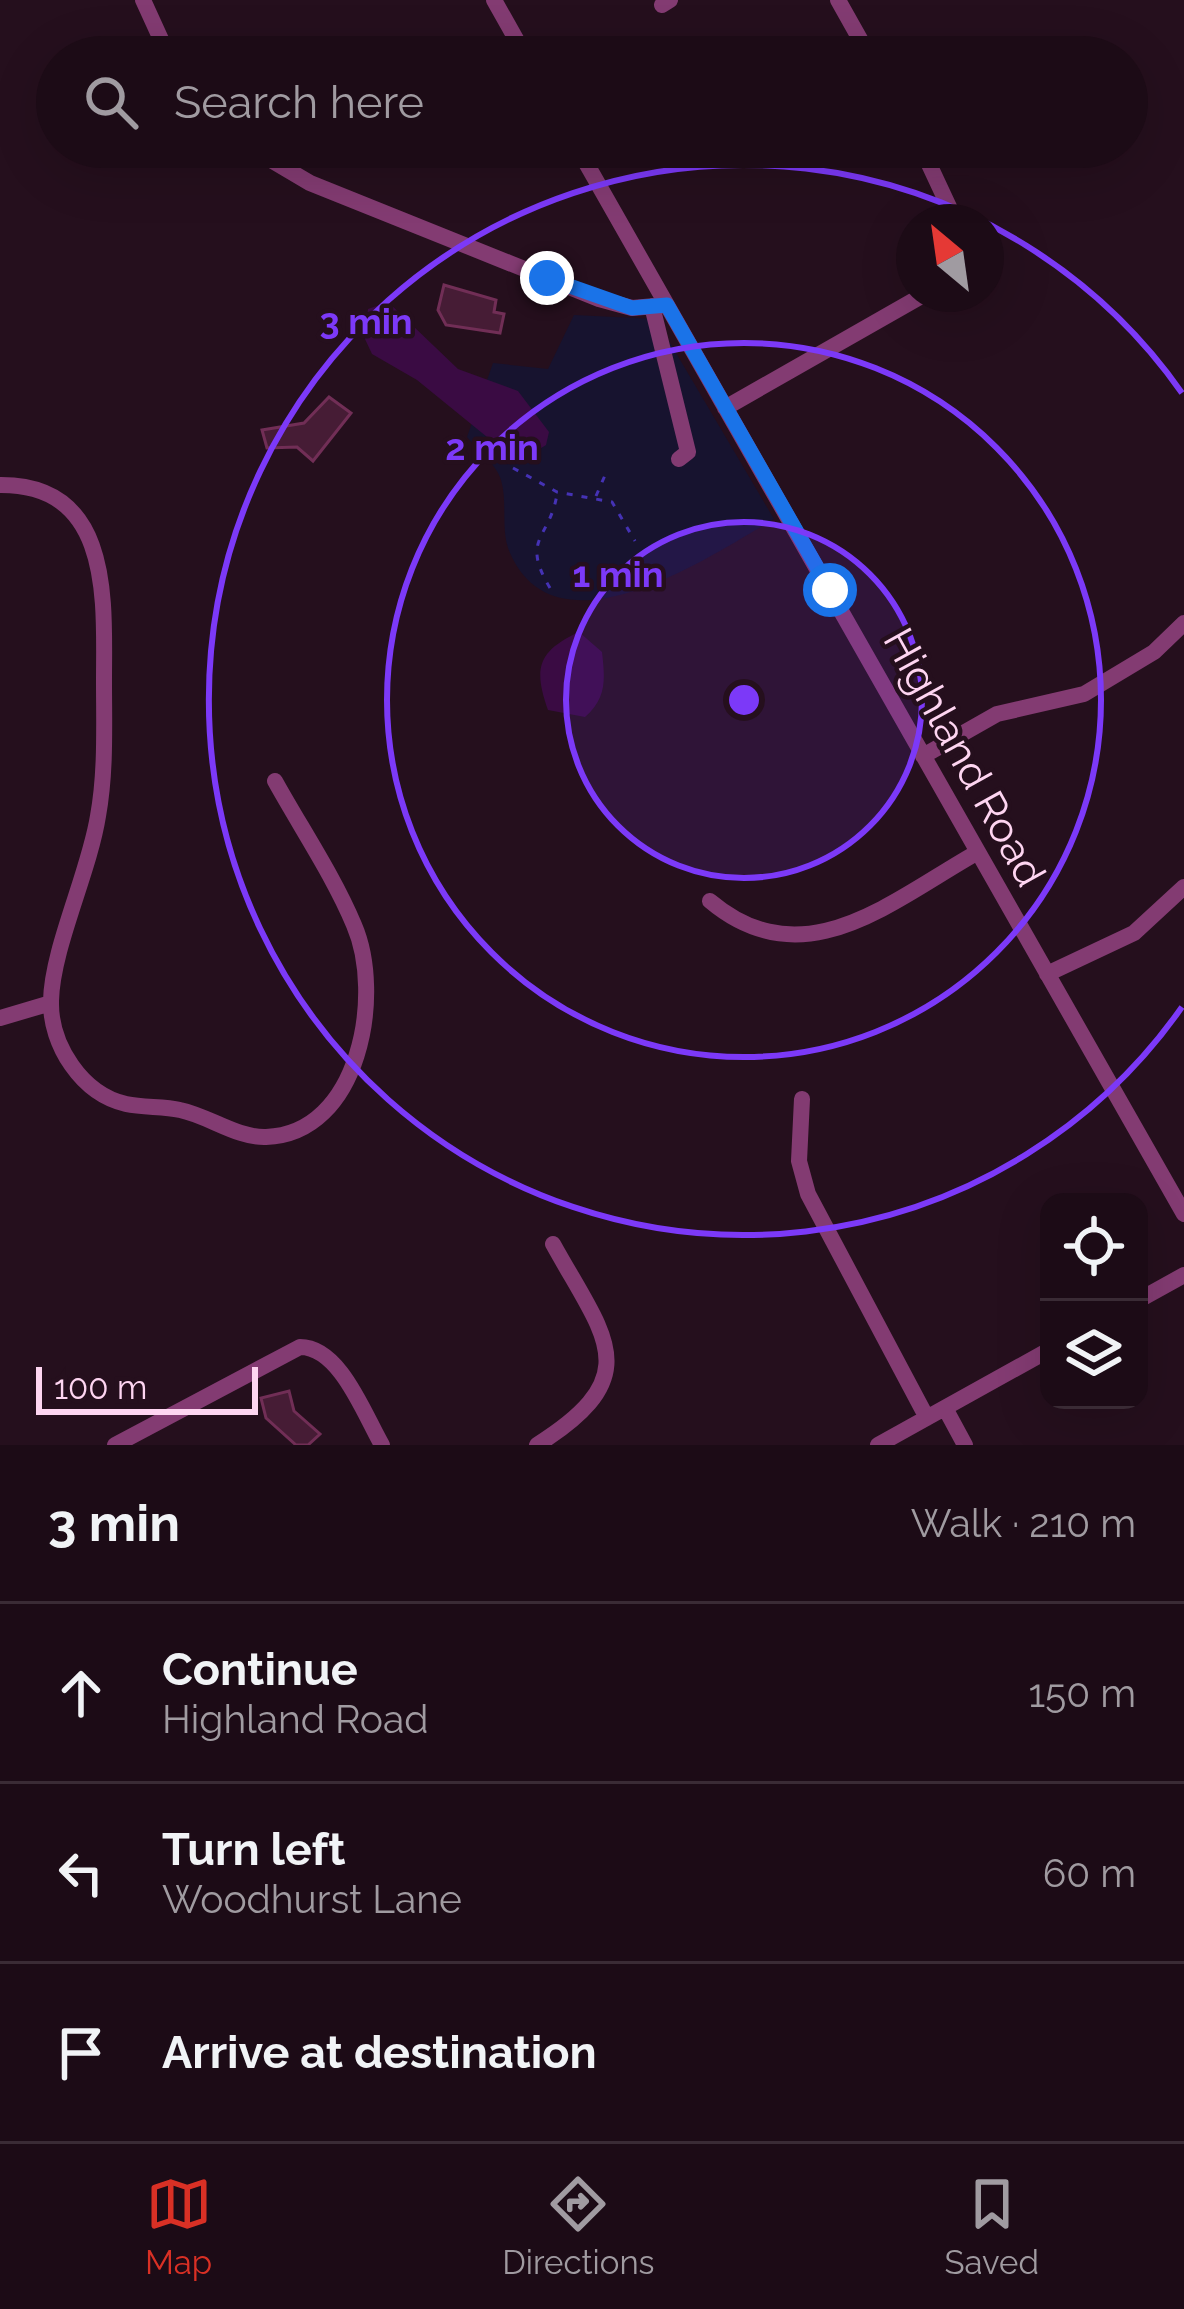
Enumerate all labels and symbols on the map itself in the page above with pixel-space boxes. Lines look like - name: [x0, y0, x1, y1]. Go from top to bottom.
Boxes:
- north arrow: [896, 204, 1004, 312]
- route end: [520, 251, 574, 305]
- text: 3 min: [319, 300, 413, 342]
- text: 2 min: [445, 426, 539, 468]
- text: 1 min: [573, 553, 663, 595]
- route start: [803, 563, 857, 617]
- street label: Highland Road: [874, 620, 1056, 895]
- centre of rings: [723, 679, 765, 721]
- scale bar: [36, 1361, 258, 1414]

